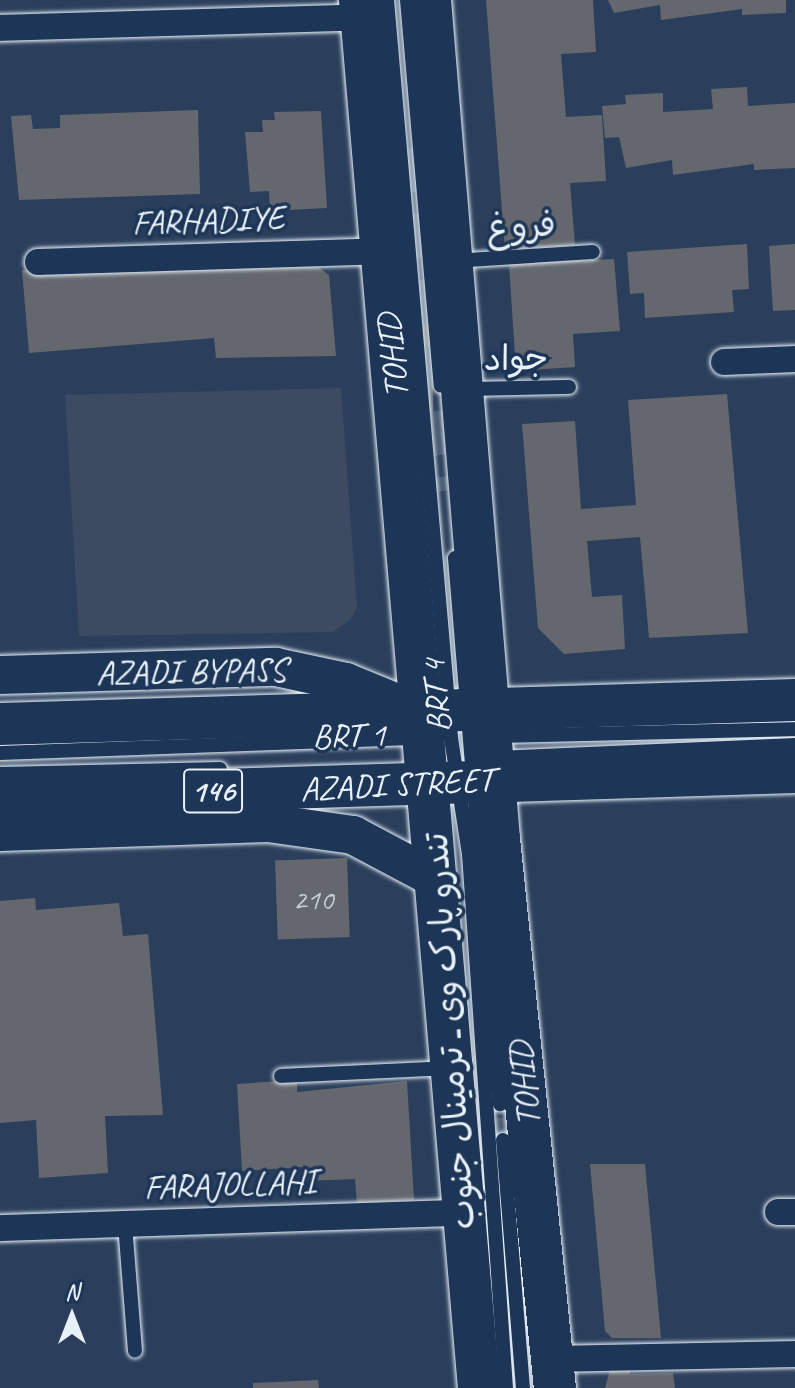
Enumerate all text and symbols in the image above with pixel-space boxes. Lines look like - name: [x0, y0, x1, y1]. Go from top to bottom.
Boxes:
- street label: FARHADIYE: [131, 197, 285, 243]
- street label: فروغ: [485, 203, 557, 249]
- street label: TOHID: [367, 312, 417, 400]
- street label: جواد: [483, 337, 549, 379]
- street label: AZADI BYPASS: [97, 649, 285, 693]
- street label: BRT 4: [412, 658, 460, 734]
- street label: BRT 1: [312, 713, 386, 757]
- street label: AZADI STREET: [300, 759, 494, 809]
- road number: 146: [183, 763, 243, 819]
- street label: تندرو پارک وی ـ ترمینال جنوب: [415, 831, 483, 1231]
- house number: 210: [293, 881, 333, 917]
- street label: TOHID: [499, 1040, 549, 1128]
- street label: FARAJOLLAHI: [143, 1161, 317, 1207]
- north arrow: [32, 1276, 112, 1356]
- text: N: [65, 1278, 79, 1306]

